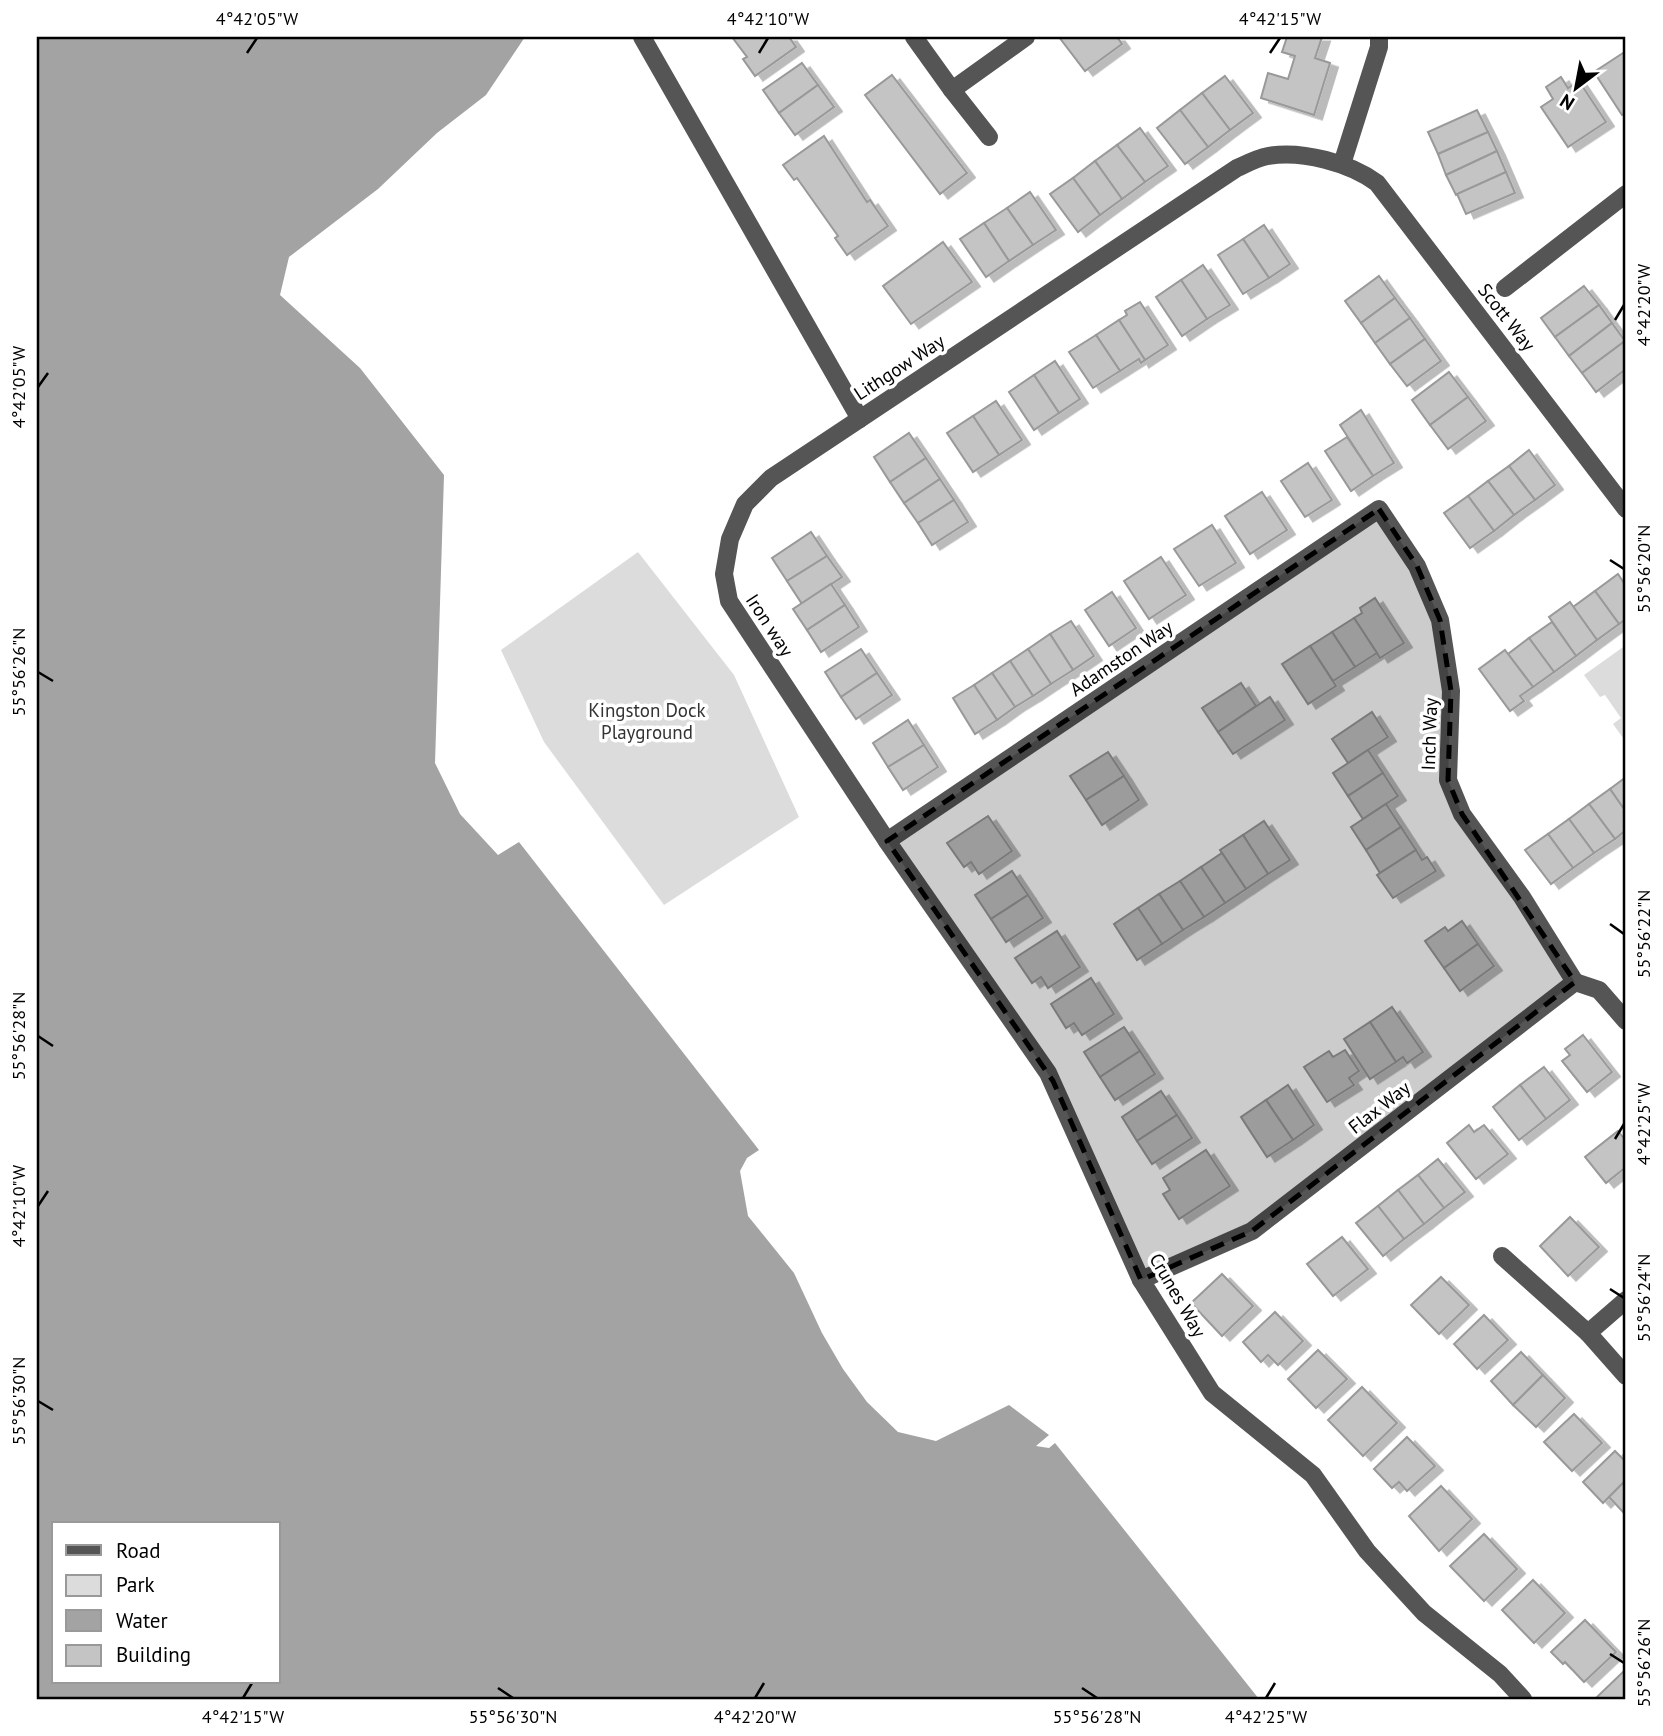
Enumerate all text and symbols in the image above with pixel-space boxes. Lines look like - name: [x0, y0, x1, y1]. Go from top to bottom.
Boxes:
- text: 4°42'05"W: [216, 7, 298, 30]
- text: 4°42'10"W: [727, 7, 809, 30]
- text: 4°42'15"W: [1239, 7, 1321, 30]
- north arrow: [1540, 52, 1610, 122]
- text: N: [1555, 89, 1579, 116]
- text: 4°42'20"W: [1632, 264, 1655, 346]
- street label: Scott Way: [1473, 278, 1541, 356]
- street label: Lithgow Way: [849, 329, 949, 405]
- text: 4°42'05"W: [7, 346, 30, 428]
- text: 55°56'20"N: [1632, 525, 1655, 613]
- street label: Iron way: [741, 589, 799, 661]
- street label: Adamston Way: [1065, 615, 1177, 701]
- text: 55°56'26"N: [7, 628, 30, 716]
- street label: Inch Way: [1416, 697, 1442, 771]
- park label: Kingston Dock Playground: [588, 698, 706, 744]
- text: 55°56'22"N: [1632, 890, 1655, 978]
- text: 55°56'28"N: [7, 992, 30, 1080]
- street label: Flax Way: [1343, 1075, 1415, 1139]
- text: 4°42'25"W: [1632, 1083, 1655, 1165]
- text: 4°42'10"W: [7, 1165, 30, 1247]
- street label: Crunes Way: [1144, 1249, 1212, 1341]
- text: 55°56'24"N: [1632, 1254, 1655, 1342]
- text: 55°56'30"N: [7, 1357, 30, 1445]
- legend: [52, 1522, 280, 1684]
- text: Road: [116, 1537, 160, 1564]
- text: Park: [116, 1571, 155, 1598]
- text: Water: [116, 1607, 168, 1634]
- text: 55°56'26"N: [1632, 1619, 1655, 1707]
- text: Building: [116, 1641, 191, 1668]
- text: 4°42'15"W: [202, 1705, 284, 1728]
- text: 55°56'30"N: [469, 1705, 557, 1728]
- text: 4°42'20"W: [714, 1705, 796, 1728]
- text: 55°56'28"N: [1053, 1705, 1141, 1728]
- text: 4°42'25"W: [1225, 1705, 1307, 1728]

